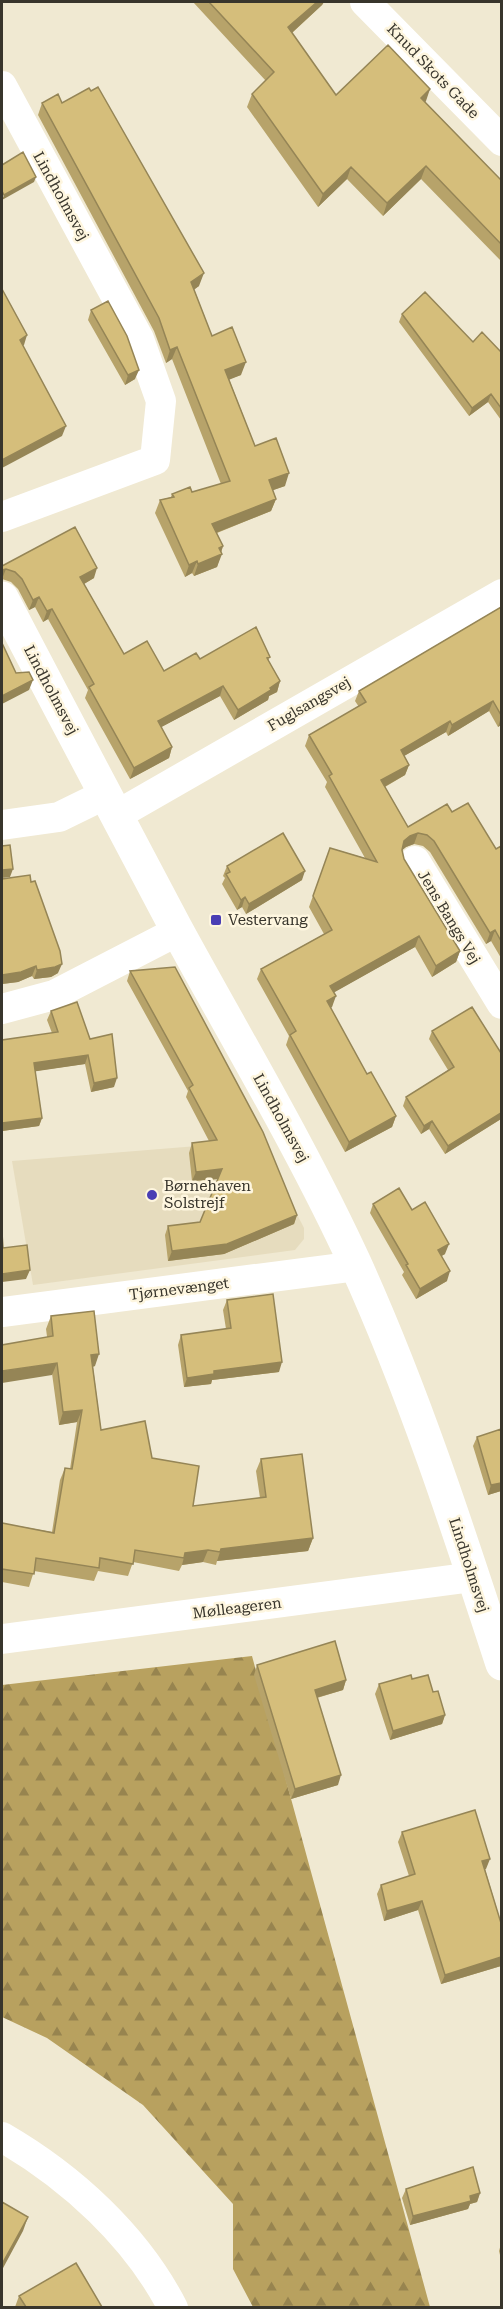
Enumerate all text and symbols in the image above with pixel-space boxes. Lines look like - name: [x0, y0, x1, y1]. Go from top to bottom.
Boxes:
- street label: Knud Skots Gade: [383, 20, 483, 122]
- street label: Lindholmsvej: [29, 148, 93, 244]
- street label: Lindholmsvej: [20, 642, 82, 738]
- street label: Fuglsangsvej: [264, 673, 354, 735]
- street label: Jens Bangs Vej: [414, 867, 484, 967]
- place label: Vestervang: [228, 911, 308, 929]
- marker: Vestervang: [209, 913, 223, 927]
- street label: Lindholmsvej: [249, 1070, 313, 1166]
- place label: Børnehaven Solstrejf: [164, 1177, 251, 1212]
- marker: Børnehaven Solstrejf: [145, 1188, 159, 1202]
- street label: Tjørnevænget: [128, 1274, 230, 1304]
- street label: Lindholmsvej: [445, 1515, 493, 1615]
- street label: Mølleageren: [191, 1594, 283, 1622]

